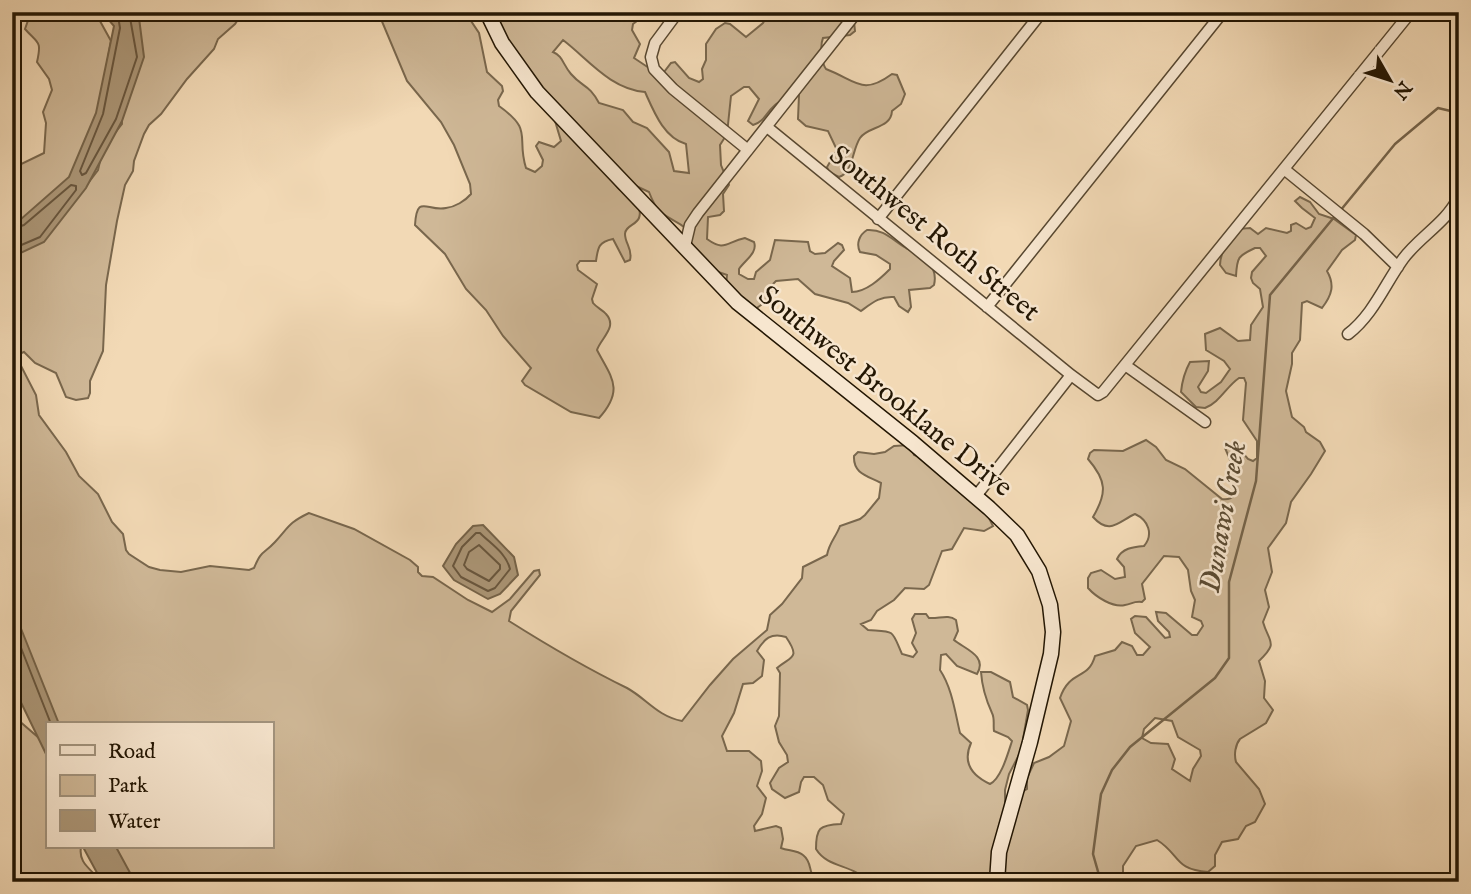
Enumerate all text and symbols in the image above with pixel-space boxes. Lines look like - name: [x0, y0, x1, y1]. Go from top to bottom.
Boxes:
- north arrow: [1356, 46, 1426, 116]
- text: N: [1387, 75, 1417, 104]
- street label: Southwest Roth Street: [822, 138, 1047, 330]
- street label: Southwest Brooklane Drive: [751, 279, 1019, 506]
- water label: Dunawi Creek: [1192, 438, 1256, 596]
- legend: [46, 722, 273, 848]
- text: Road: [108, 739, 156, 766]
- text: Park: [108, 773, 149, 800]
- text: Water: [108, 809, 161, 836]

